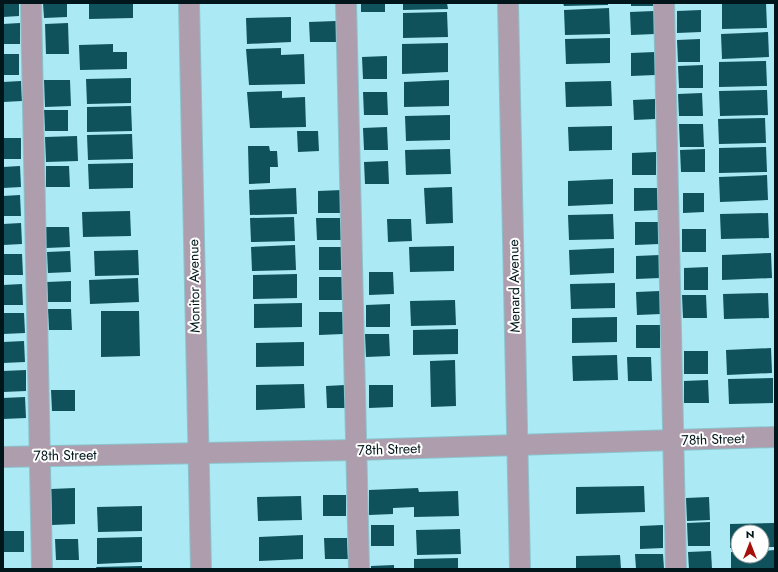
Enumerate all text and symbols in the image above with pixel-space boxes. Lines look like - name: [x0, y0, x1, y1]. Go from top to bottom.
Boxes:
- street label: Monitor Avenue: [183, 239, 205, 333]
- street label: Menard Avenue: [503, 239, 525, 333]
- street label: 78th Street: [681, 428, 746, 450]
- street label: 78th Street: [357, 438, 422, 460]
- street label: 78th Street: [33, 444, 97, 466]
- north arrow: [730, 524, 770, 564]
- text: N: [746, 526, 754, 542]

